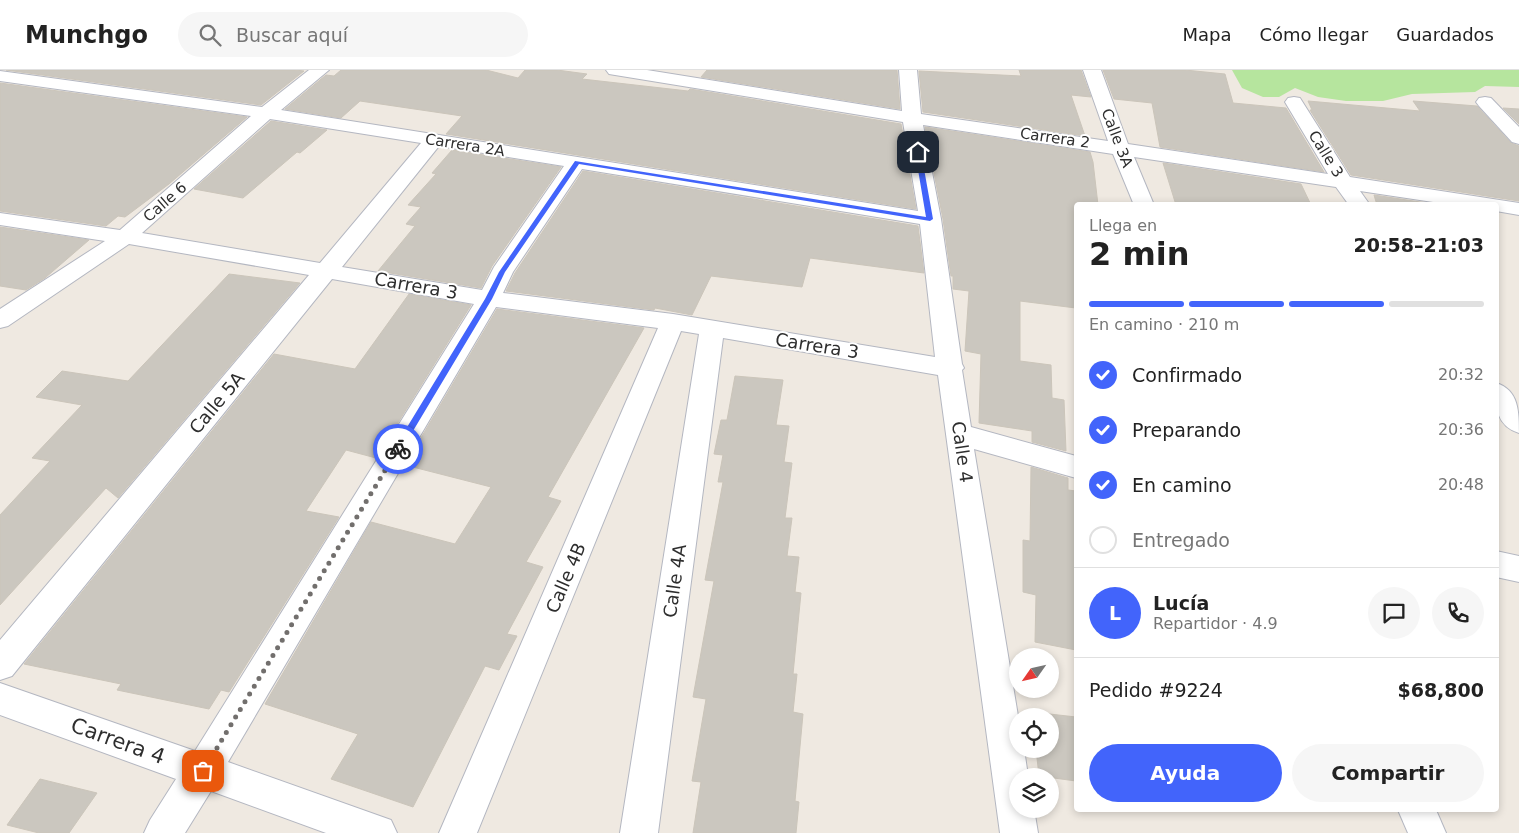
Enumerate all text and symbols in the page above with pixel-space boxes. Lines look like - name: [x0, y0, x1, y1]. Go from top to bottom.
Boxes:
- search box: [178, 12, 528, 57]
- text: Munchgo: [25, 21, 148, 49]
- icon: search: [196, 21, 224, 49]
- text: Buscar aquí: [236, 24, 348, 46]
- text: Mapa: [1182, 24, 1231, 45]
- text: Cómo llegar: [1259, 24, 1368, 45]
- text: Guardados: [1396, 24, 1494, 45]
- street label: Calle 3A: [1098, 106, 1137, 171]
- street label: Carrera 2: [1019, 124, 1091, 152]
- street label: Calle 3: [1305, 127, 1347, 181]
- street label: Carrera 2A: [424, 130, 507, 160]
- pin: [897, 131, 939, 173]
- icon: home: [904, 138, 932, 166]
- street label: Calle 6: [140, 178, 190, 226]
- text: Llega en: [1089, 216, 1157, 235]
- text: 20:58–21:03: [1354, 234, 1484, 256]
- text: 2 min: [1089, 235, 1190, 273]
- street label: Carrera 3: [373, 268, 459, 303]
- text: En camino · 210 m: [1089, 315, 1239, 334]
- street label: Carrera 3: [774, 329, 860, 362]
- icon: check: [1089, 361, 1117, 389]
- text: Confirmado: [1132, 364, 1242, 386]
- text: 20:32: [1438, 365, 1484, 384]
- street label: Calle 5A: [185, 367, 249, 438]
- icon: check: [1089, 416, 1117, 444]
- text: Preparando: [1132, 419, 1241, 441]
- street label: Calle 4: [948, 420, 977, 484]
- text: 20:36: [1438, 420, 1484, 439]
- courier: [373, 424, 423, 474]
- icon: bike: [384, 435, 412, 463]
- icon: check: [1089, 471, 1117, 499]
- text: En camino: [1132, 474, 1232, 496]
- text: 20:48: [1438, 475, 1484, 494]
- text: Entregado: [1132, 529, 1230, 551]
- street label: Calle 4B: [541, 540, 590, 616]
- street label: Calle 4A: [659, 542, 690, 619]
- button: chat: [1368, 587, 1420, 639]
- button: phone: [1432, 587, 1484, 639]
- text: Lucía: [1153, 592, 1209, 614]
- text: L: [1109, 602, 1121, 624]
- text: Repartidor · 4.9: [1153, 614, 1278, 633]
- north arrow: [1009, 648, 1059, 698]
- map controls: [1009, 648, 1059, 818]
- text: Pedido #9224: [1089, 679, 1223, 701]
- text: $68,800: [1397, 679, 1484, 701]
- button: locate: [1009, 708, 1059, 758]
- street label: Carrera 4: [68, 713, 168, 769]
- button: Ayuda: [1089, 744, 1282, 802]
- button: Compartir: [1292, 744, 1484, 802]
- pin: [182, 750, 224, 792]
- icon: bag: [189, 757, 217, 785]
- button: layers: [1009, 768, 1059, 818]

